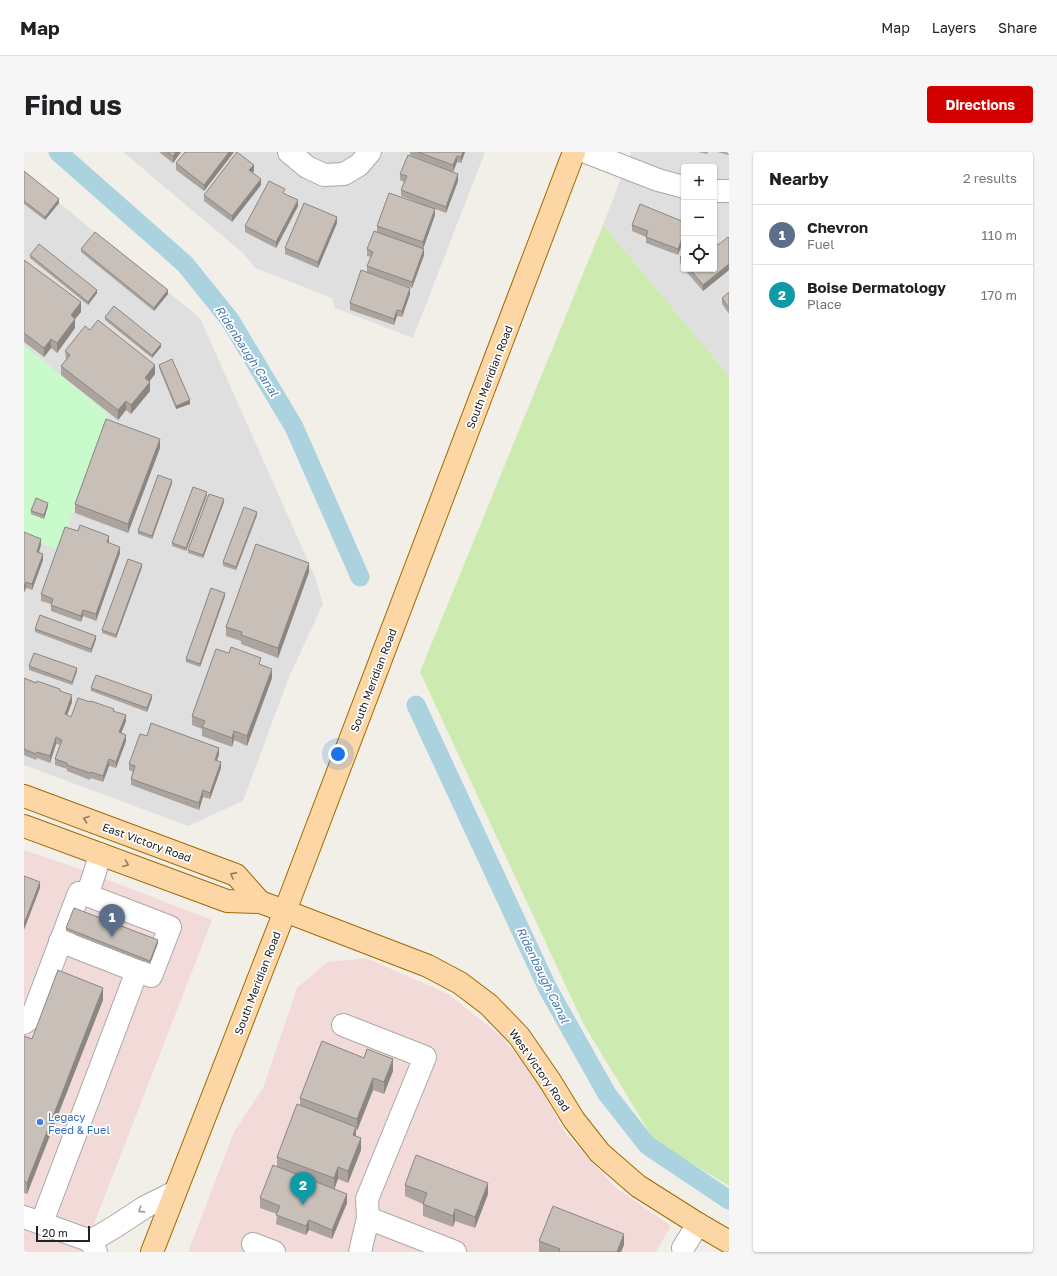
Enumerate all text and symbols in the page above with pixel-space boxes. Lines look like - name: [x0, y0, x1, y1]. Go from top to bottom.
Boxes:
- text: Map: [20, 16, 60, 39]
- text: Map: [881, 19, 910, 36]
- text: Layers: [932, 19, 976, 36]
- text: Share: [998, 19, 1037, 36]
- button: Directions: [927, 86, 1033, 123]
- text: Find us: [24, 88, 122, 121]
- map controls: [681, 164, 717, 272]
- button: +: [681, 164, 717, 200]
- text: Nearby: [769, 168, 829, 189]
- text: 2 results: [963, 170, 1017, 186]
- button: −: [681, 200, 717, 236]
- text: Chevron: [807, 218, 868, 236]
- text: 1: [779, 227, 785, 243]
- text: 110 m: [982, 227, 1017, 243]
- button: locate: [681, 236, 717, 272]
- text: Fuel: [807, 236, 834, 252]
- text: Boise Dermatology: [807, 278, 946, 296]
- text: 2: [778, 287, 786, 303]
- text: 170 m: [981, 287, 1017, 303]
- text: Place: [807, 296, 842, 312]
- water label: Ridenbaugh Canal: [212, 303, 283, 400]
- street label: South Meridian Road: [463, 323, 515, 431]
- street label: South Meridian Road: [347, 626, 399, 734]
- your location: [328, 744, 348, 764]
- one-way arrow: [82, 815, 89, 823]
- street label: East Victory Road: [101, 820, 193, 864]
- one-way arrow: [123, 859, 130, 867]
- one-way arrow: [230, 872, 237, 879]
- pin: 1: [99, 904, 125, 937]
- water label: Ridenbaugh Canal: [513, 924, 573, 1027]
- street label: South Meridian Road: [231, 929, 283, 1037]
- street label: West Victory Road: [507, 1026, 573, 1114]
- place label: Legacy Feed & Fuel: [48, 1110, 110, 1136]
- marker: Legacy Feed & Fuel: [35, 1117, 45, 1127]
- pin: 2: [290, 1172, 316, 1205]
- one-way arrow: [138, 1205, 145, 1213]
- scale bar: [36, 1224, 90, 1243]
- text: 20 m: [42, 1226, 68, 1239]

